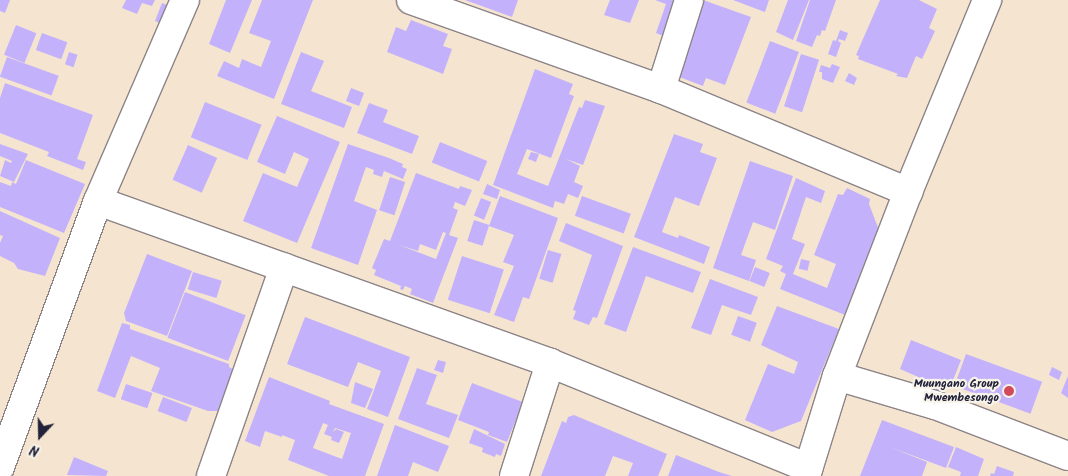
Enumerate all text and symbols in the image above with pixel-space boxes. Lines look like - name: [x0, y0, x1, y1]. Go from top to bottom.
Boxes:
- place label: Muungano Group Mwembesongo: [914, 377, 999, 405]
- marker: Muungano Group Mwembesongo: [1003, 385, 1015, 397]
- north arrow: [15, 411, 65, 461]
- text: N: [27, 438, 43, 462]

